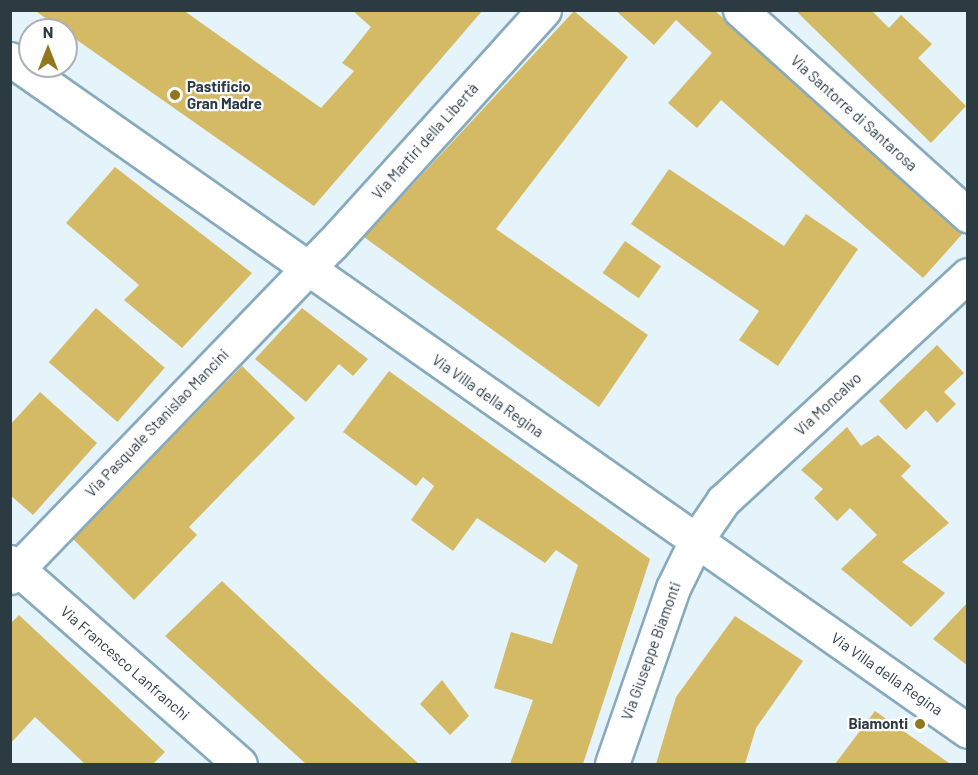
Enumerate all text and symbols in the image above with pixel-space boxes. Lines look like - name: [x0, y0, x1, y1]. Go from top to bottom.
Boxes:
- north arrow: [18, 18, 78, 78]
- text: N: [43, 22, 53, 41]
- street label: Via Santorre di Santarosa: [787, 51, 921, 175]
- place label: Pastificio Gran Madre: [187, 77, 262, 112]
- street label: Via Martiri della Libertà: [368, 79, 482, 203]
- marker: Pastificio Gran Madre: [168, 88, 182, 102]
- street label: Via Pasquale Stanislao Mancini: [82, 345, 232, 501]
- street label: Via Villa della Regina: [429, 351, 547, 441]
- street label: Via Moncalvo: [791, 369, 865, 439]
- street label: Via Giuseppe Biamonti: [618, 579, 684, 723]
- street label: Via Francesco Lanfranchi: [57, 602, 193, 724]
- street label: Via Villa della Regina: [828, 629, 946, 719]
- place label: Biamonti: [848, 715, 908, 733]
- marker: Biamonti: [913, 717, 927, 731]

